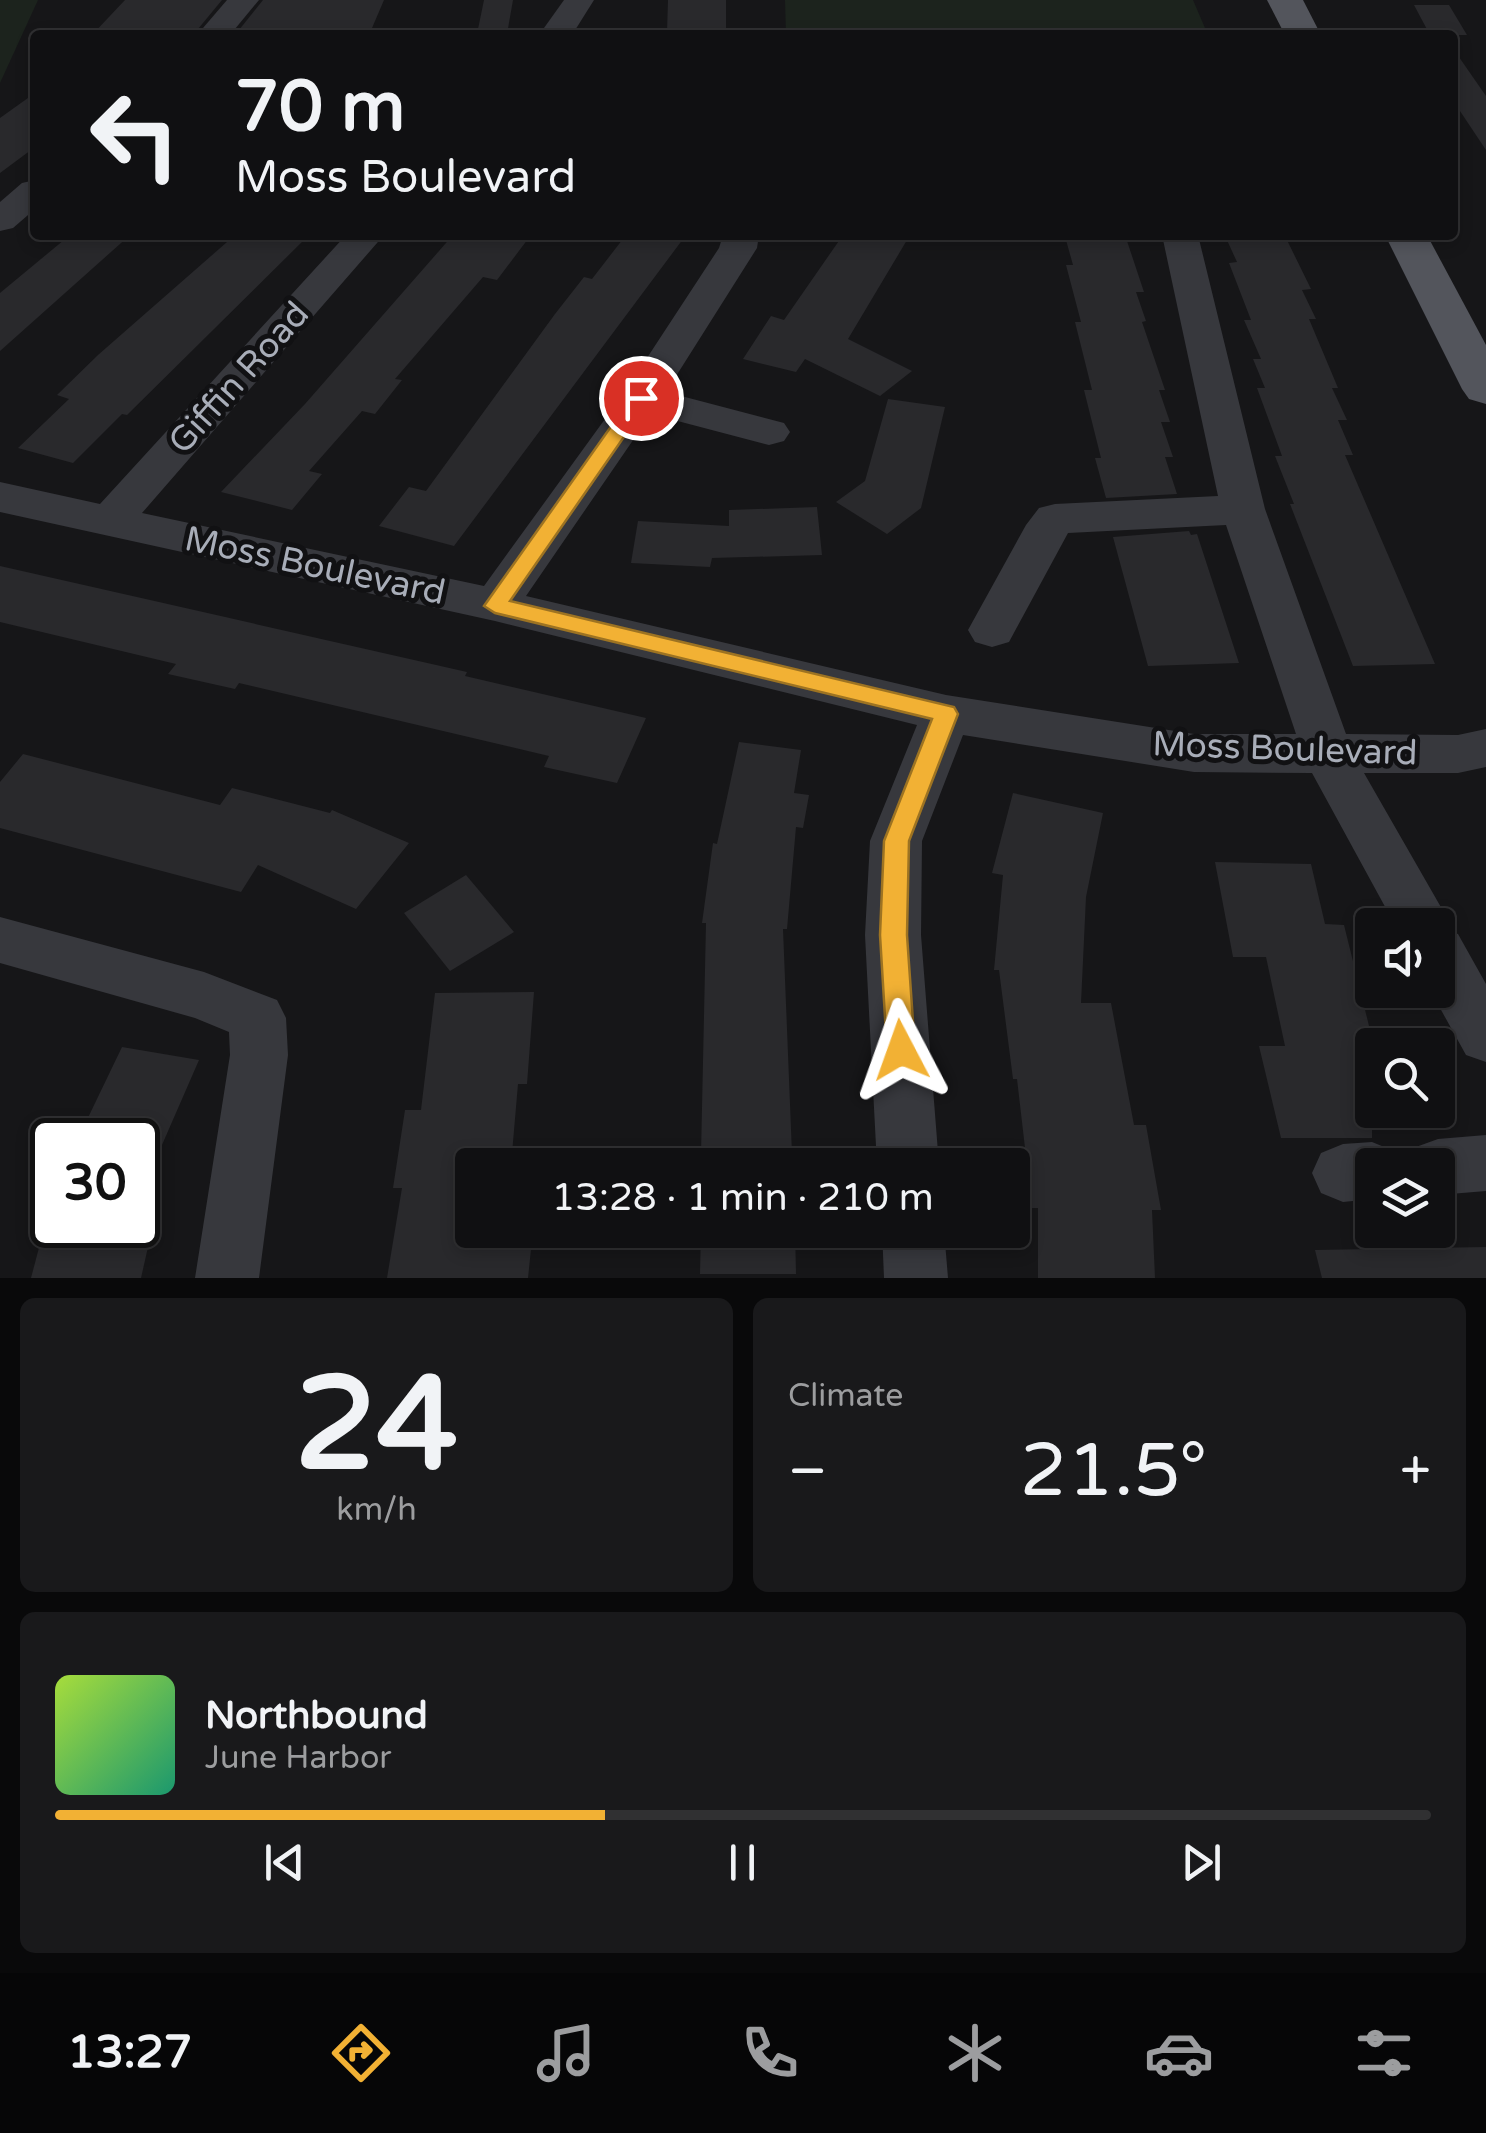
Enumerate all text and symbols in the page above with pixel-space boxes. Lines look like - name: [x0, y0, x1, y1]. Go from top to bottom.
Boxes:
- text: 70 m: [235, 66, 405, 150]
- icon: left: [70, 70, 200, 200]
- text: Moss Boulevard: [235, 151, 576, 205]
- street label: Giffin Road: [160, 293, 318, 463]
- pin: [599, 356, 684, 441]
- icon: arrive: [614, 371, 669, 426]
- street label: Moss Boulevard: [181, 518, 449, 614]
- street label: Moss Boulevard: [1152, 723, 1418, 775]
- map controls: [1355, 908, 1455, 1248]
- button: sound: [1355, 908, 1455, 1008]
- position arrow: [849, 998, 953, 1102]
- button: search: [1355, 1028, 1455, 1128]
- speed limit sign: 30: [30, 1118, 160, 1248]
- button: layers: [1355, 1148, 1455, 1248]
- text: 13:28 · 1 min · 210 m: [551, 1175, 934, 1221]
- text: 24: [295, 1348, 458, 1504]
- text: Climate: [788, 1377, 903, 1415]
- text: 21.5°: [1020, 1426, 1207, 1516]
- text: −: [788, 1439, 827, 1505]
- text: +: [1400, 1439, 1431, 1505]
- text: km/h: [336, 1491, 417, 1529]
- text: Northbound: [205, 1693, 428, 1739]
- text: June Harbor: [205, 1739, 392, 1777]
- icon: previous: [257, 1835, 312, 1890]
- icon: pause: [715, 1835, 770, 1890]
- icon: next: [1174, 1835, 1229, 1890]
- icon: directions: [326, 2018, 396, 2088]
- icon: music: [531, 2018, 601, 2088]
- icon: phone: [735, 2018, 805, 2088]
- icon: climate: [940, 2018, 1010, 2088]
- icon: car: [1144, 2018, 1214, 2088]
- icon: filters: [1349, 2018, 1419, 2088]
- text: 13:27: [67, 2026, 192, 2080]

